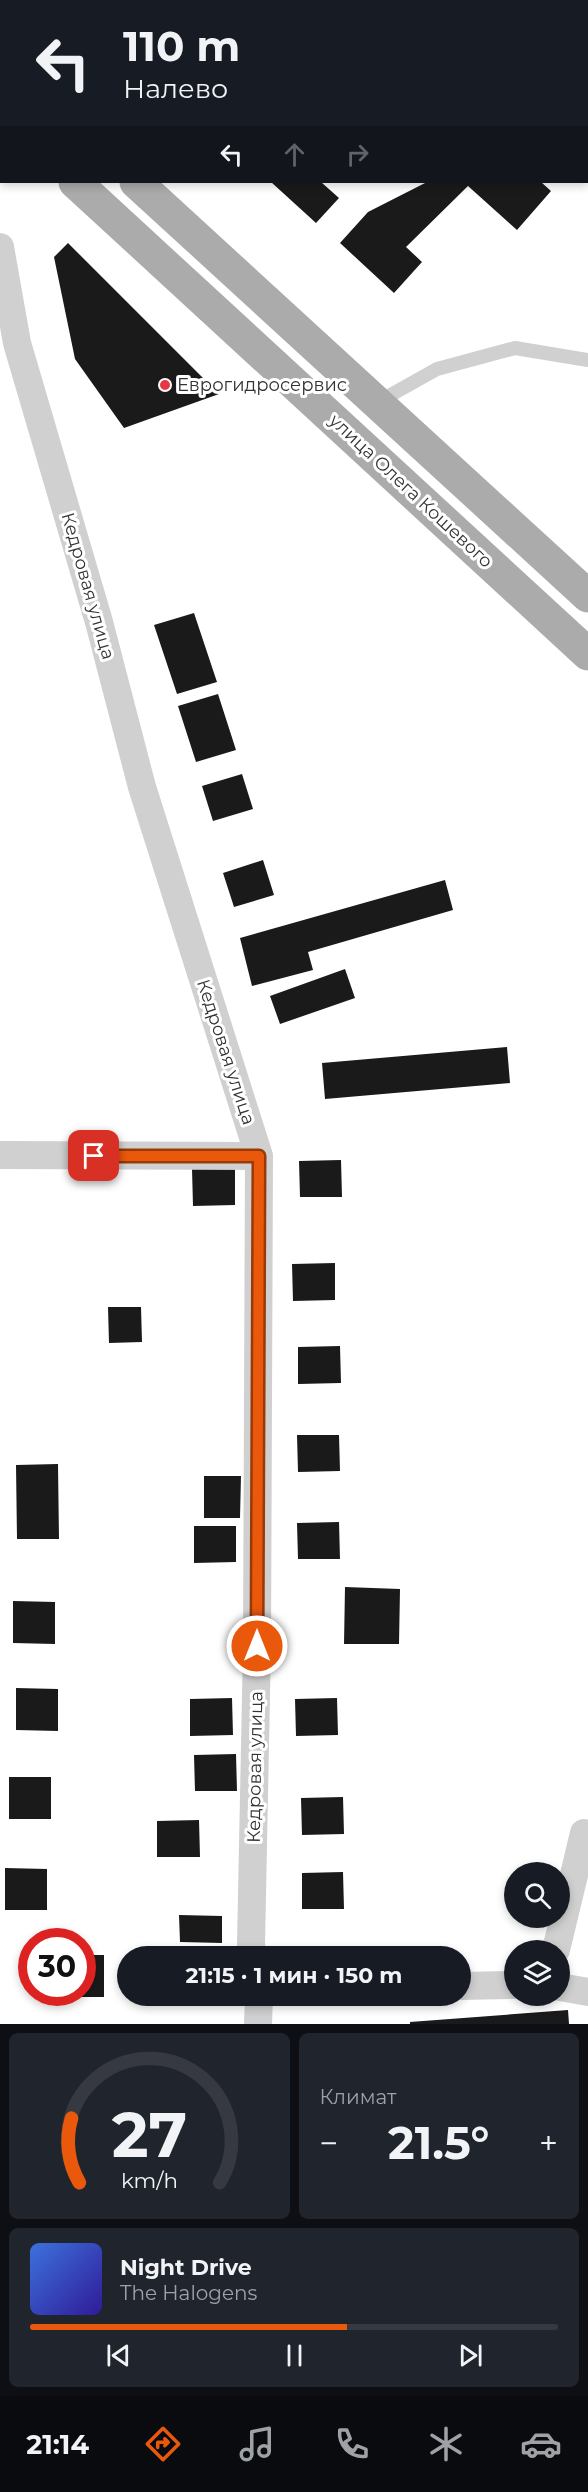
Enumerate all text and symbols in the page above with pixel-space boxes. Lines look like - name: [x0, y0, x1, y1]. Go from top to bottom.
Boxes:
- text: 110 m: [123, 20, 240, 72]
- icon: left: [24, 24, 102, 102]
- text: Налево: [123, 72, 228, 105]
- icon: left: [215, 138, 248, 171]
- icon: ahead: [278, 138, 311, 171]
- icon: right: [341, 138, 374, 171]
- place label: Еврогидросервис: [177, 374, 347, 396]
- marker: Еврогидросервис: [158, 378, 172, 392]
- street label: улица Олега Кошевого: [324, 409, 497, 573]
- street label: Кедровая улица: [57, 510, 119, 662]
- street label: Кедровая улица: [192, 976, 260, 1128]
- pin: [68, 1130, 119, 1181]
- icon: arrive: [77, 1139, 110, 1172]
- position arrow: [225, 1614, 289, 1678]
- street label: Кедровая улица: [243, 1691, 267, 1843]
- map controls: [504, 1862, 570, 2006]
- button: search: [504, 1862, 570, 1928]
- speed limit sign: 30: [18, 1928, 96, 2006]
- button: layers: [504, 1940, 570, 2006]
- text: 21:15 · 1 мин · 150 m: [186, 1962, 402, 1989]
- text: Климат: [320, 2085, 397, 2109]
- text: 27: [111, 2097, 187, 2173]
- text: 21.5°: [388, 2115, 489, 2170]
- text: −: [320, 2123, 338, 2163]
- text: +: [539, 2123, 558, 2163]
- text: km/h: [121, 2167, 178, 2193]
- text: Night Drive: [120, 2254, 252, 2281]
- text: The Halogens: [120, 2281, 257, 2305]
- icon: previous: [102, 2339, 135, 2372]
- icon: pause: [278, 2339, 311, 2372]
- icon: next: [454, 2339, 487, 2372]
- icon: directions: [142, 2423, 184, 2465]
- icon: music: [236, 2423, 278, 2465]
- icon: phone: [331, 2423, 373, 2465]
- icon: climate: [425, 2423, 467, 2465]
- icon: car: [520, 2423, 562, 2465]
- text: 21:14: [26, 2428, 89, 2461]

